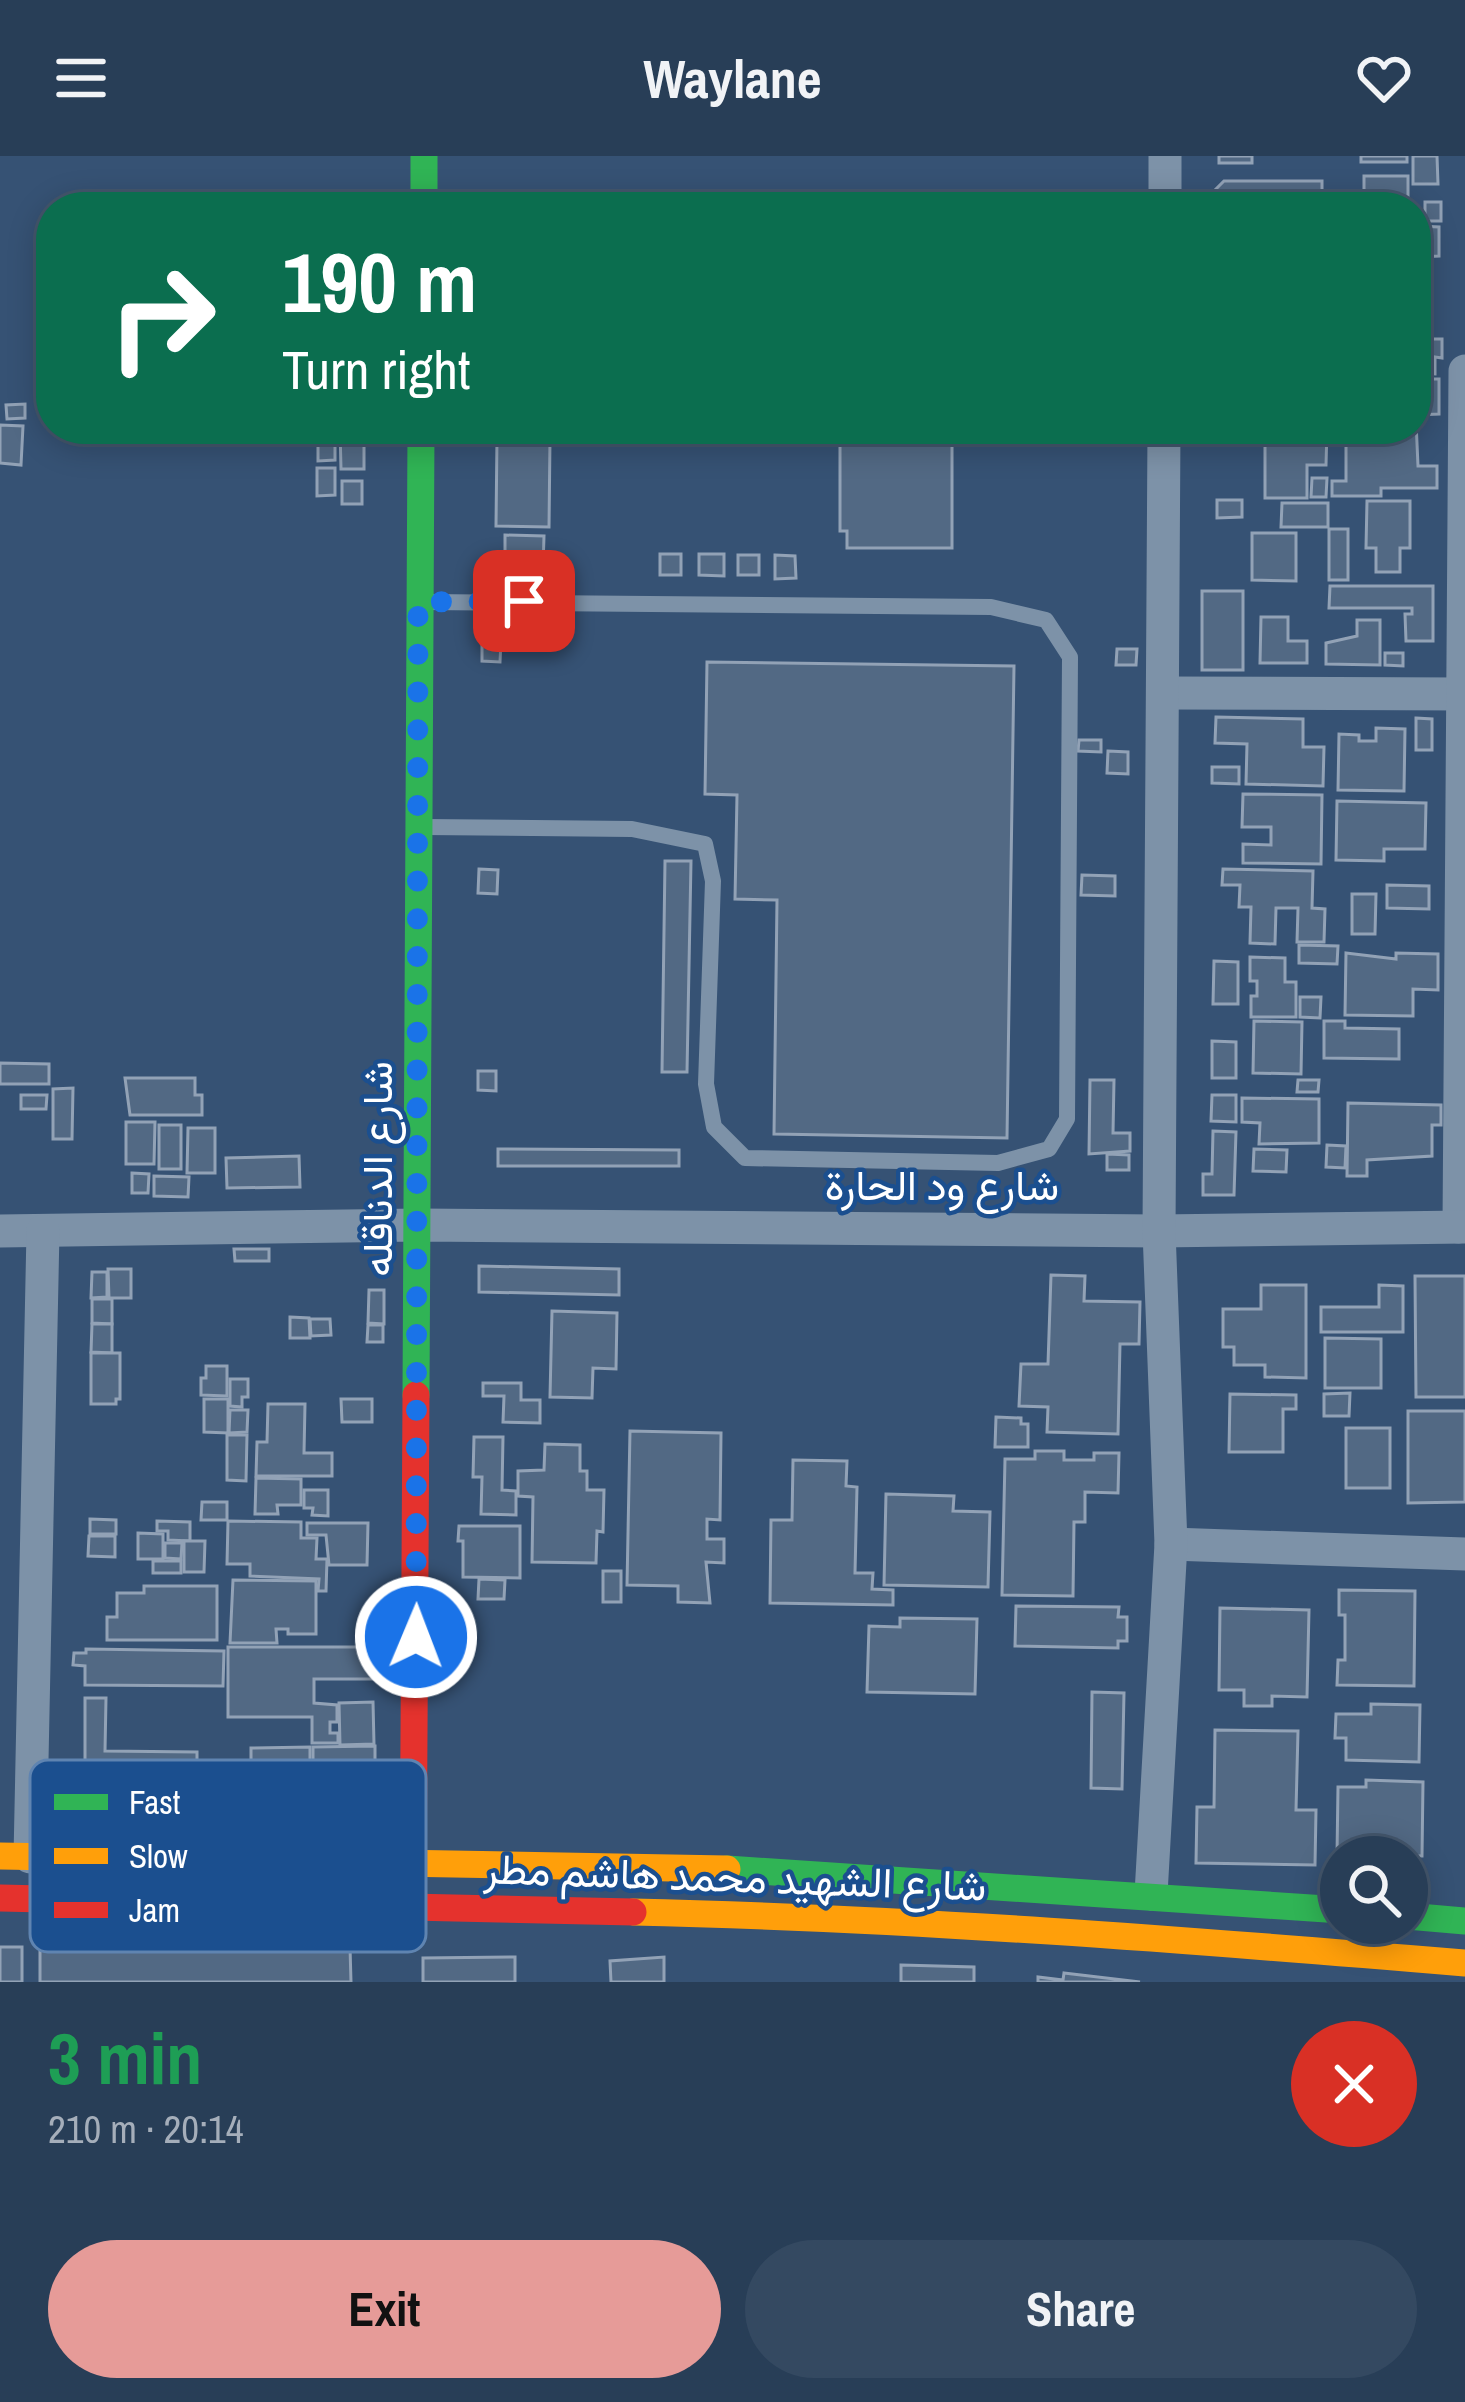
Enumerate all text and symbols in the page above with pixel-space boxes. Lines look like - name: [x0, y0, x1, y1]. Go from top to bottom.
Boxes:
- text: Waylane: [643, 42, 822, 115]
- icon: menu: [48, 45, 114, 111]
- icon: heart: [1351, 45, 1417, 111]
- text: 190 m: [282, 225, 477, 338]
- icon: right: [84, 240, 240, 396]
- text: Turn right: [282, 333, 470, 406]
- pin: [473, 550, 575, 652]
- icon: arrive: [491, 568, 557, 634]
- street label: شارع الدناقله: [349, 1061, 406, 1277]
- street label: شارع ود الحارة: [825, 1157, 1059, 1214]
- position arrow: [353, 1574, 479, 1700]
- legend: [30, 1760, 426, 1952]
- text: Fast: [129, 1780, 180, 1824]
- text: Slow: [129, 1834, 188, 1878]
- map controls: [1320, 1836, 1428, 1944]
- button: search: [1320, 1836, 1428, 1944]
- street label: شارع الشهيد محمد هاشم مطر: [482, 1840, 987, 1915]
- text: Jam: [129, 1888, 180, 1932]
- text: 3 min: [48, 2009, 202, 2106]
- button: close: [1291, 2021, 1417, 2147]
- text: 210 m · 20:14: [48, 2103, 244, 2155]
- button: Exit: [48, 2240, 721, 2378]
- button: Share: [745, 2240, 1417, 2378]

